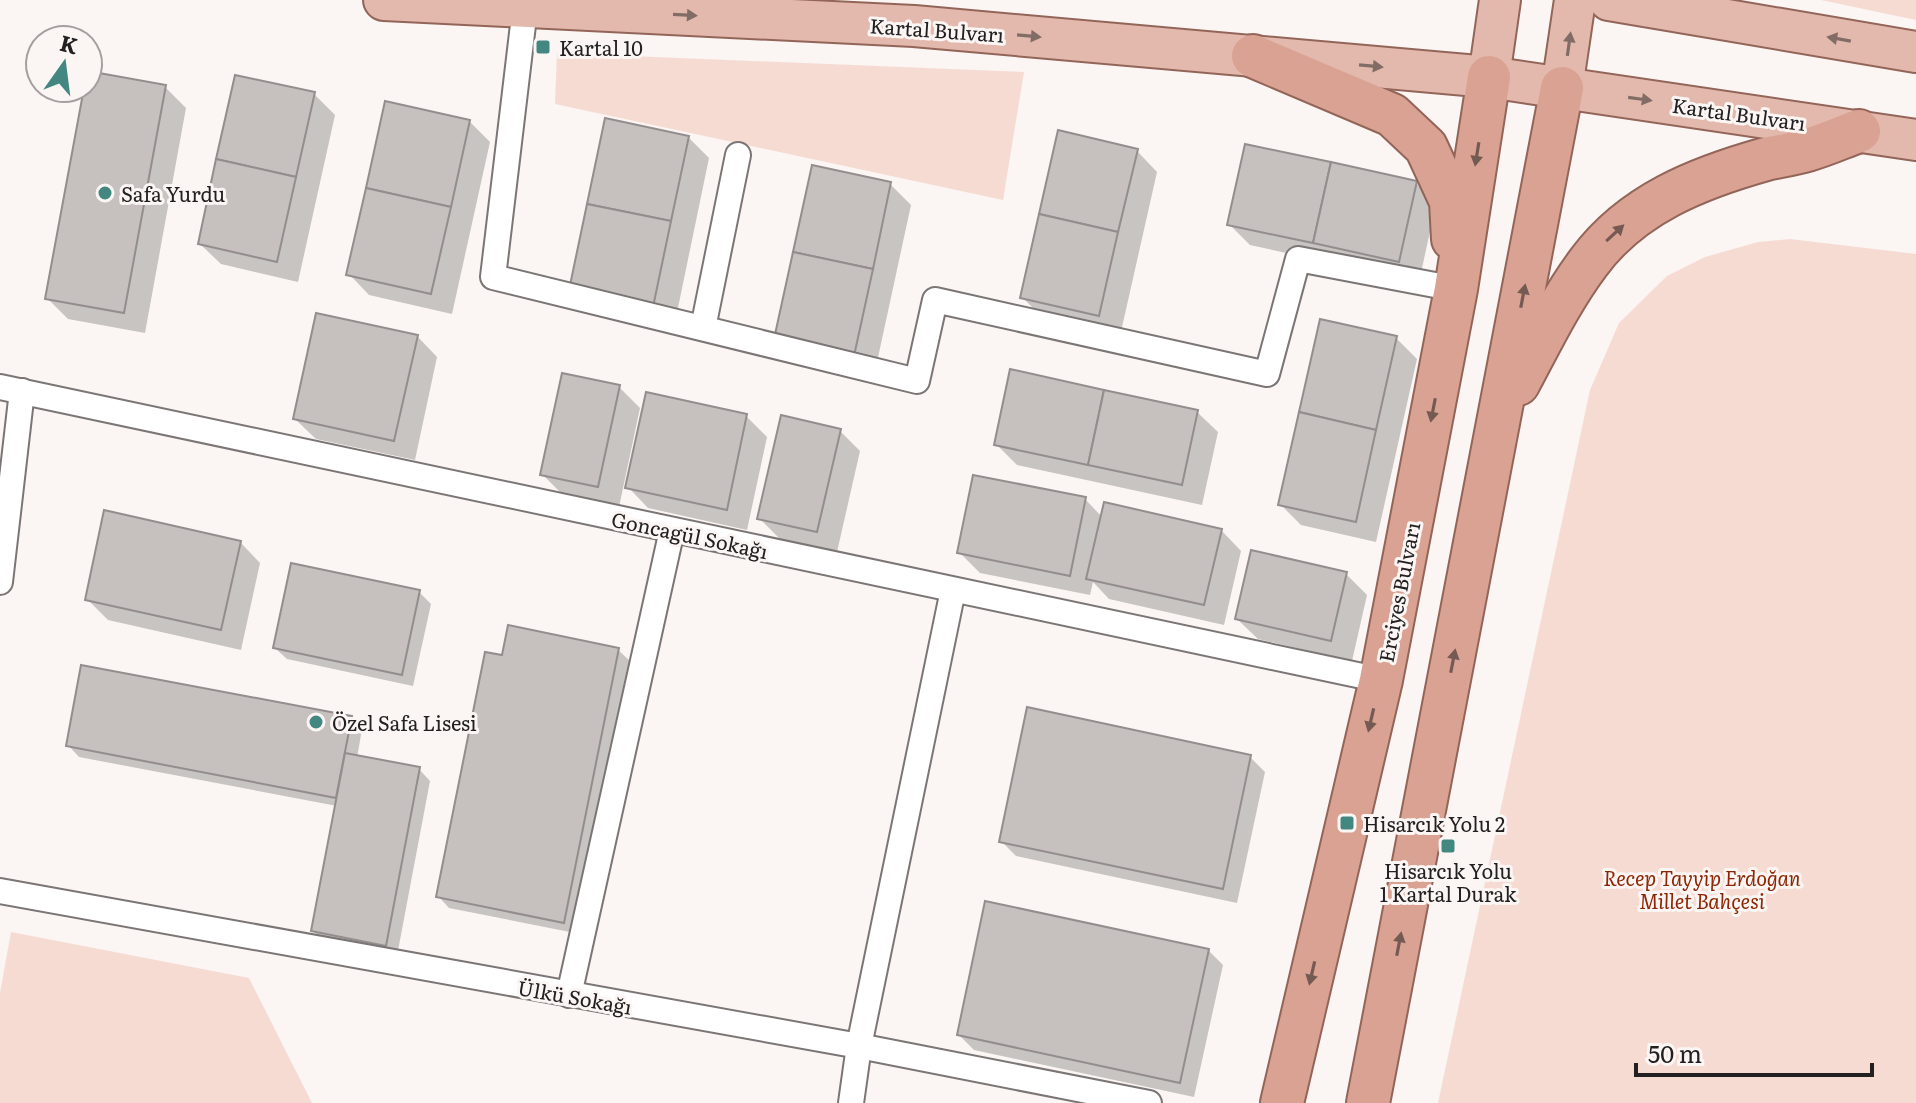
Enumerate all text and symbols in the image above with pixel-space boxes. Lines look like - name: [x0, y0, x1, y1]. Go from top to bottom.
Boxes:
- one-way arrow: [673, 9, 698, 22]
- street label: Kartal Bulvarı: [869, 9, 1005, 49]
- north arrow: [24, 24, 104, 104]
- text: K: [57, 25, 82, 61]
- one-way arrow: [1017, 30, 1042, 43]
- one-way arrow: [1563, 31, 1576, 56]
- place label: Kartal 10: [559, 32, 643, 62]
- one-way arrow: [1826, 33, 1851, 45]
- marker: Kartal 10: [534, 38, 552, 56]
- one-way arrow: [1359, 60, 1384, 73]
- street label: Kartal Bulvarı: [1670, 89, 1808, 137]
- one-way arrow: [1627, 93, 1652, 106]
- one-way arrow: [1470, 142, 1483, 167]
- place label: Safa Yurdu: [121, 178, 225, 208]
- marker: Safa Yurdu: [96, 184, 114, 202]
- one-way arrow: [1605, 224, 1624, 242]
- one-way arrow: [1517, 283, 1529, 308]
- one-way arrow: [1426, 398, 1438, 423]
- street label: Goncagül Sokağı: [609, 503, 771, 565]
- street label: Erciyes Bulvarı: [1370, 519, 1426, 665]
- one-way arrow: [1447, 648, 1459, 673]
- place label: Özel Safa Lisesi: [332, 707, 477, 737]
- one-way arrow: [1364, 708, 1377, 733]
- marker: Özel Safa Lisesi: [307, 713, 325, 731]
- place label: Hisarcık Yolu 2: [1363, 808, 1505, 838]
- marker: Hisarcık Yolu 2: [1338, 814, 1356, 832]
- marker: Hisarcık Yolu 1 Kartal Durak: [1439, 837, 1457, 855]
- place label: Hisarcık Yolu 1 Kartal Durak: [1380, 855, 1517, 908]
- park label: Recep Tayyip Erdoğan Millet Bahçesi: [1603, 862, 1801, 915]
- one-way arrow: [1393, 931, 1405, 956]
- one-way arrow: [1305, 961, 1318, 986]
- street label: Ülkü Sokağı: [515, 971, 635, 1021]
- scale bar: [1636, 1027, 1872, 1077]
- text: 50 m: [1648, 1035, 1702, 1070]

